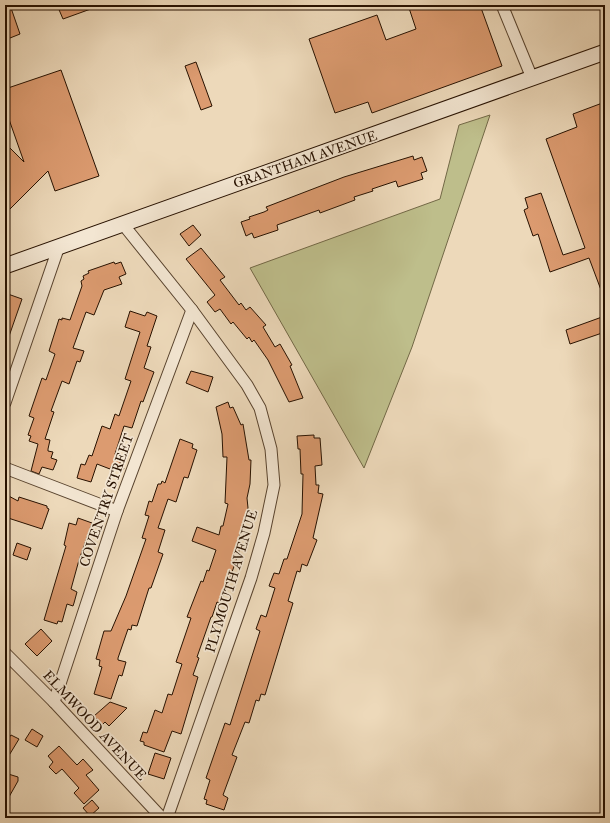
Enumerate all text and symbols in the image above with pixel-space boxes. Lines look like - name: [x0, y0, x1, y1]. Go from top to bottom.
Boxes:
- street label: GRANTHAM AVENUE: [231, 127, 379, 192]
- street label: COVENTRY STREET: [76, 431, 137, 569]
- street label: PLYMOUTH AVENUE: [202, 508, 261, 655]
- street label: ELMWOOD AVENUE: [39, 667, 150, 784]

